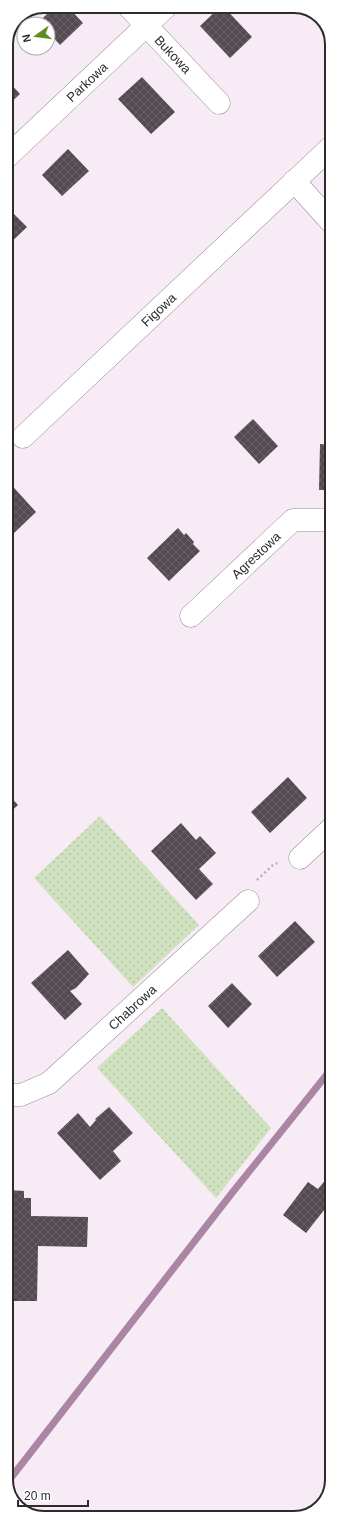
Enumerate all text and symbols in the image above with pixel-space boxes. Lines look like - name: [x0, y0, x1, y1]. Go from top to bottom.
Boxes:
- north arrow: [16, 16, 56, 56]
- street label: Bukowa: [151, 32, 195, 77]
- text: N: [20, 33, 33, 44]
- street label: Parkowa: [64, 59, 111, 105]
- street label: Figowa: [138, 289, 180, 330]
- street label: Agrestowa: [229, 528, 284, 582]
- street label: Chabrowa: [105, 981, 160, 1033]
- scale bar: [18, 1482, 88, 1508]
- text: 20 m: [24, 1489, 51, 1503]

